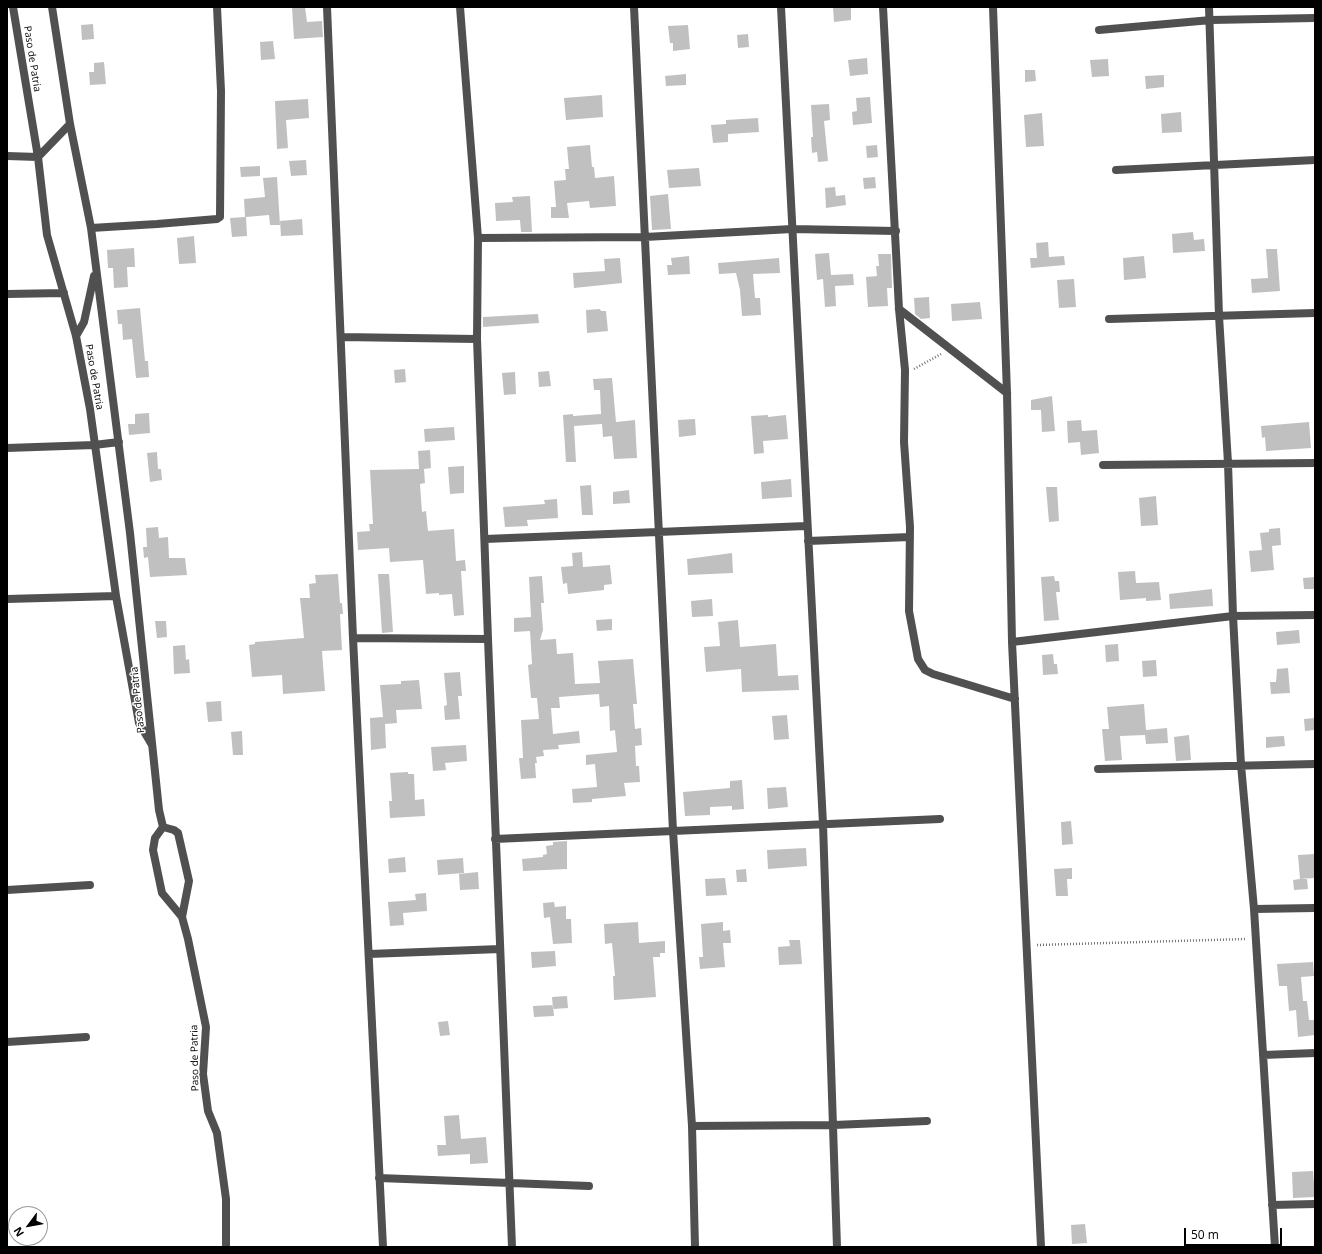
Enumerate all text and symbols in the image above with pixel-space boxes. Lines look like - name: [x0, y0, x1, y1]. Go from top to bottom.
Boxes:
- street label: Paso de Patria: [21, 25, 43, 93]
- street label: Paso de Patria: [82, 343, 106, 411]
- street label: Paso de Patria: [129, 666, 147, 734]
- street label: Paso de Patria: [188, 1025, 202, 1091]
- north arrow: [8, 1206, 48, 1246]
- scale bar: [1186, 1220, 1284, 1246]
- text: N: [10, 1224, 27, 1240]
- text: 50 m: [1191, 1226, 1219, 1243]

